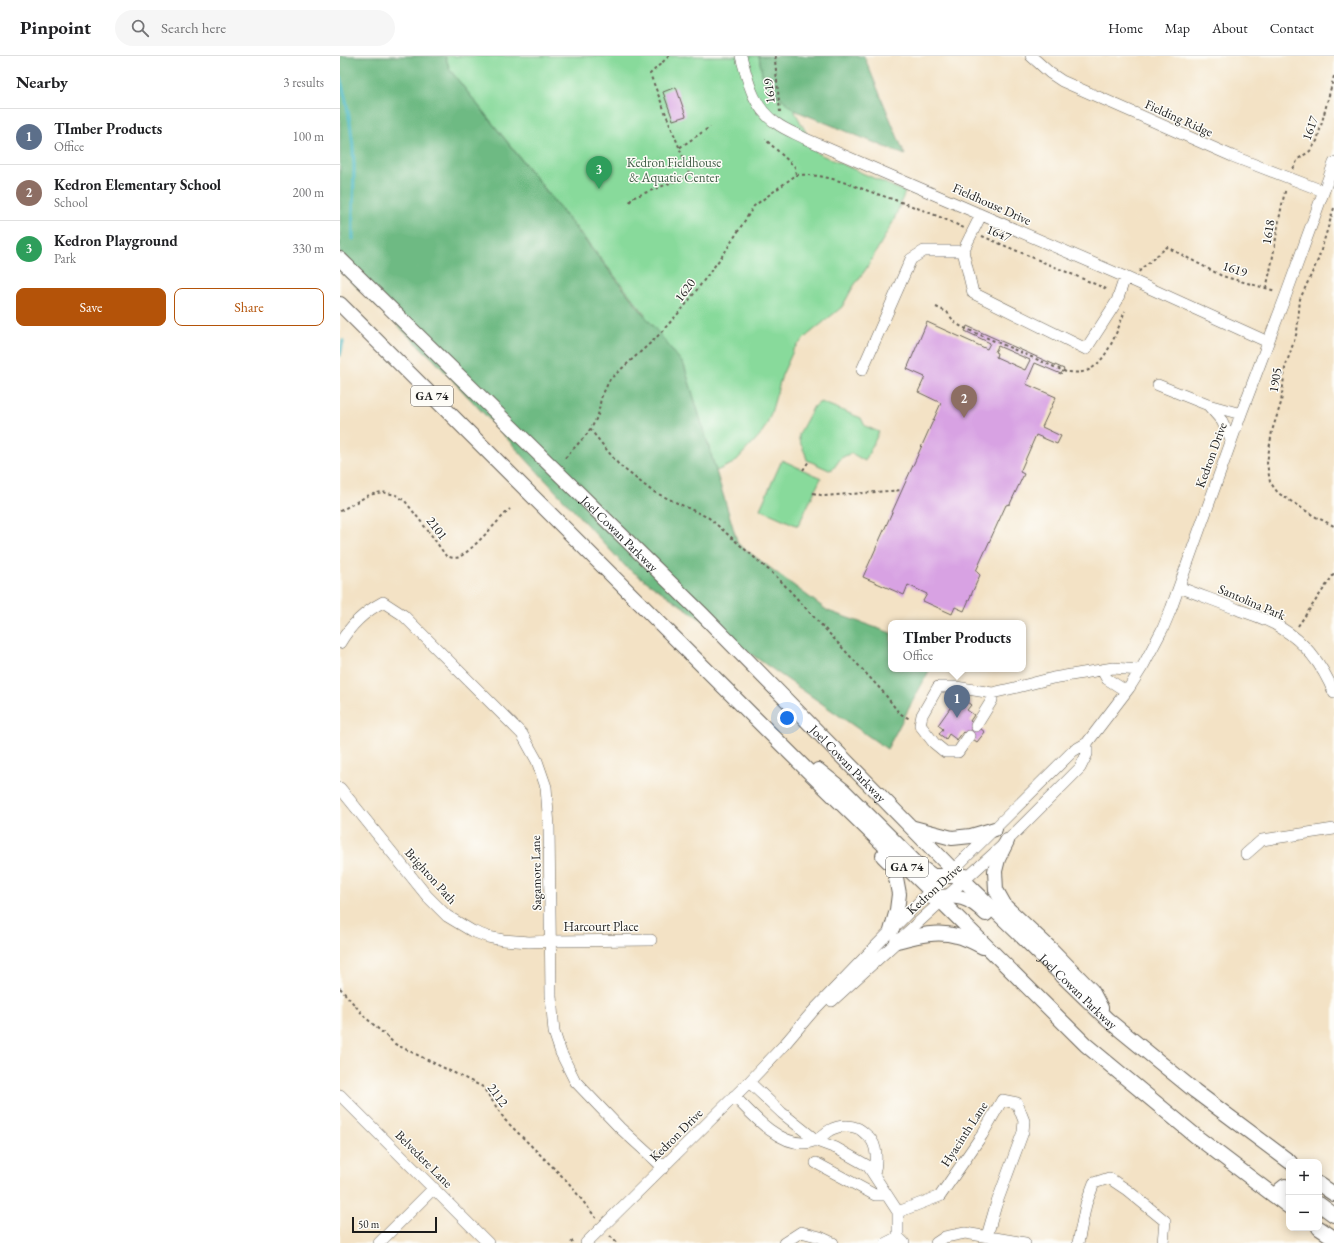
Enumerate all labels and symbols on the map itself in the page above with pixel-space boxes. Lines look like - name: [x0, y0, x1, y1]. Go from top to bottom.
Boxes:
- street label: 1619: [759, 77, 779, 104]
- street label: Fielding Ridge: [1142, 95, 1216, 141]
- street label: 1617: [1298, 113, 1323, 143]
- park label: Kedron Fieldhouse & Aquatic Center: [627, 154, 721, 186]
- pin: 3: [586, 156, 612, 189]
- street label: Fieldhouse Drive: [950, 179, 1034, 229]
- street label: 1618: [1258, 218, 1278, 246]
- street label: 1647: [984, 220, 1014, 246]
- street label: 1619: [1221, 257, 1250, 281]
- street label: 1620: [671, 275, 699, 305]
- street label: 1905: [1265, 366, 1285, 394]
- pin: 2: [951, 385, 977, 418]
- road number: GA 74: [411, 386, 453, 406]
- street label: Kedron Drive: [1191, 420, 1231, 490]
- street label: Joel Cowan Parkway: [577, 491, 663, 576]
- street label: 2101: [423, 513, 451, 543]
- street label: Santolina Park: [1216, 580, 1289, 624]
- pin: 1: [944, 685, 970, 718]
- your location: [777, 708, 797, 728]
- street label: Joel Cowan Parkway: [806, 720, 890, 806]
- street label: Sagamore Lane: [527, 835, 545, 911]
- street label: Brighton Path: [401, 844, 461, 908]
- road number: GA 74: [886, 857, 928, 877]
- street label: Kedron Drive: [903, 860, 965, 918]
- street label: Harcourt Place: [564, 918, 638, 935]
- street label: Joel Cowan Parkway: [1035, 949, 1121, 1033]
- street label: 2112: [484, 1080, 513, 1111]
- street label: Hyacinth Lane: [937, 1098, 991, 1170]
- street label: Kedron Drive: [646, 1105, 706, 1165]
- street label: Belvedere Lane: [392, 1127, 456, 1191]
- scale bar: [352, 1215, 437, 1234]

